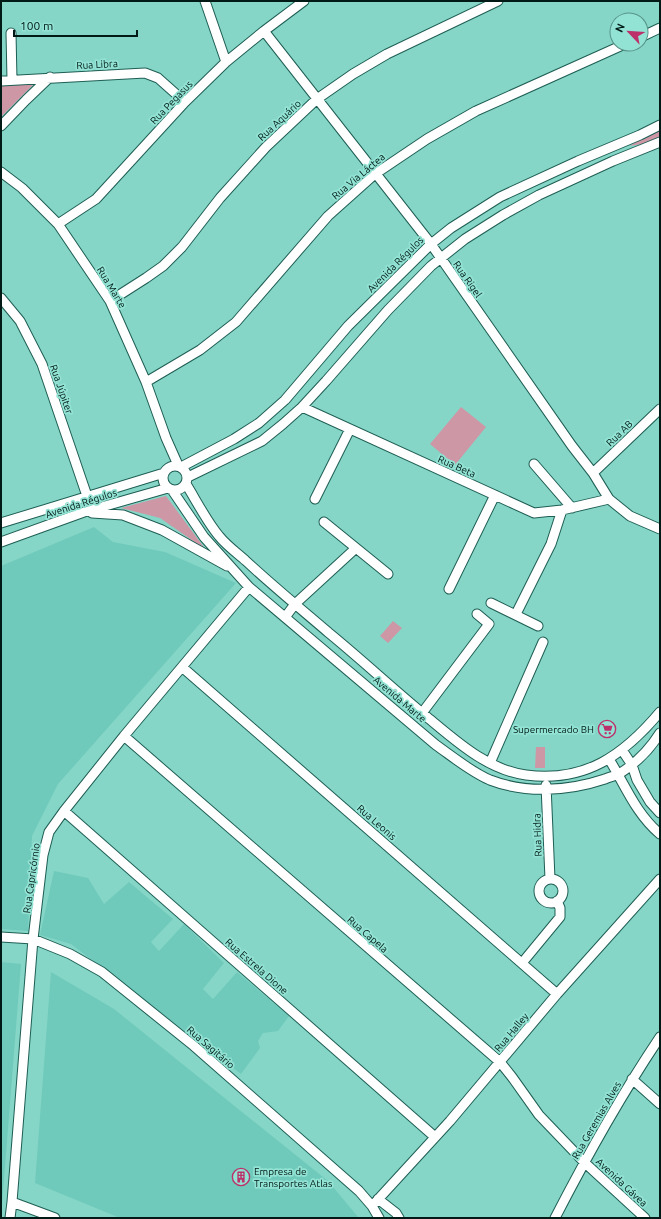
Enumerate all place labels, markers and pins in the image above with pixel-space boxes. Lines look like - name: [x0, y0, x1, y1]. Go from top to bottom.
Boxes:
- supermarket icon: Supermercado BH: [597, 719, 617, 739]
- place label: Supermercado BH: [513, 724, 594, 735]
- place label: Empresa de Transportes Atlas: [254, 1166, 332, 1189]
- building icon: Empresa de Transportes Atlas: [231, 1167, 251, 1187]

